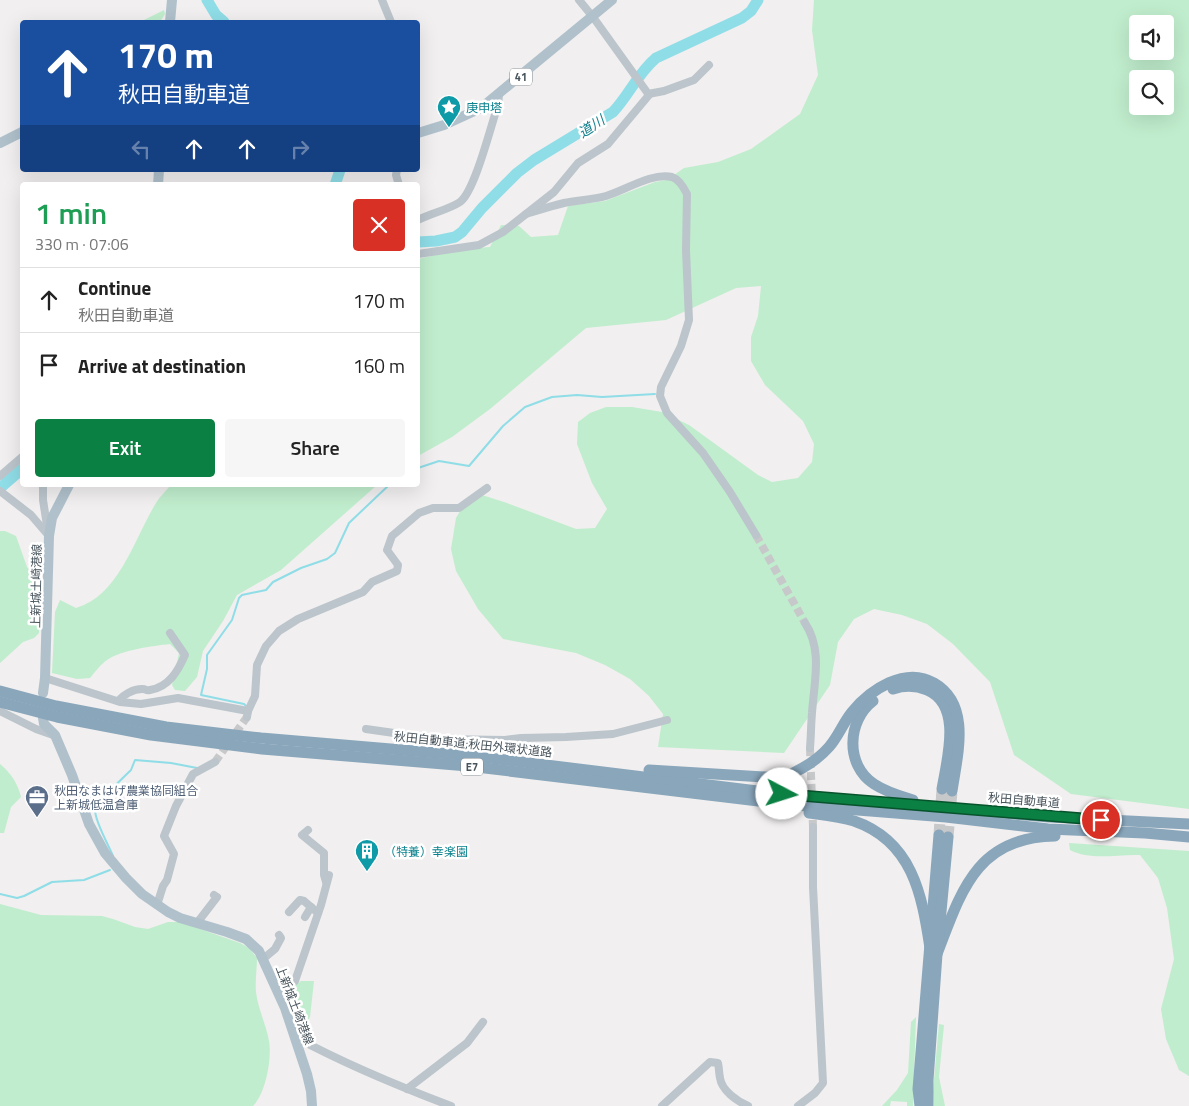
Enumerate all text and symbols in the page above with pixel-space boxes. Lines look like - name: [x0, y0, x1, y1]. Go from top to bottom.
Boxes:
- map controls: [1129, 15, 1174, 115]
- button: sound: [1129, 15, 1174, 60]
- text: 170 m: [118, 28, 214, 82]
- icon: ahead: [35, 40, 100, 105]
- road number: 41: [510, 68, 532, 86]
- button: search: [1129, 70, 1174, 115]
- text: 秋田自動車道: [118, 77, 250, 111]
- place icon: 庚申塔: [436, 94, 462, 128]
- place label: 庚申塔: [466, 98, 502, 117]
- water label: 道川: [574, 108, 610, 142]
- icon: left: [127, 135, 155, 163]
- icon: ahead: [180, 135, 208, 163]
- icon: ahead: [233, 135, 261, 163]
- icon: right: [286, 135, 314, 163]
- text: 1 min: [35, 190, 107, 236]
- button: close: [353, 199, 405, 251]
- text: 330 m · 07:06: [35, 232, 129, 256]
- text: Continue: [78, 273, 151, 302]
- icon: ahead: [35, 286, 63, 314]
- text: 170 m: [353, 286, 405, 315]
- text: 秋田自動車道: [78, 303, 174, 327]
- icon: arrive: [35, 351, 63, 379]
- text: Arrive at destination: [78, 351, 246, 380]
- text: 160 m: [353, 351, 405, 380]
- button: Exit: [35, 419, 215, 477]
- button: Share: [225, 419, 405, 477]
- street label: 上新城土崎港線: [26, 544, 46, 628]
- street label: 秋田自動車道;秋田外環状道路: [393, 726, 553, 762]
- road number: E7: [461, 759, 483, 776]
- position arrow: [755, 767, 807, 819]
- place label: 秋田なまはげ農業協同組合 上新城低温倉庫: [54, 781, 198, 814]
- office icon: 秋田なまはげ農業協同組合 上新城低温倉庫: [24, 784, 50, 818]
- street label: 秋田自動車道: [987, 787, 1061, 813]
- pin: [1080, 799, 1122, 841]
- icon: arrive: [1087, 806, 1115, 834]
- building icon: （特養）幸楽園: [354, 838, 380, 872]
- place label: （特養）幸楽園: [384, 842, 468, 861]
- street label: 上新城土崎港線: [271, 962, 319, 1048]

